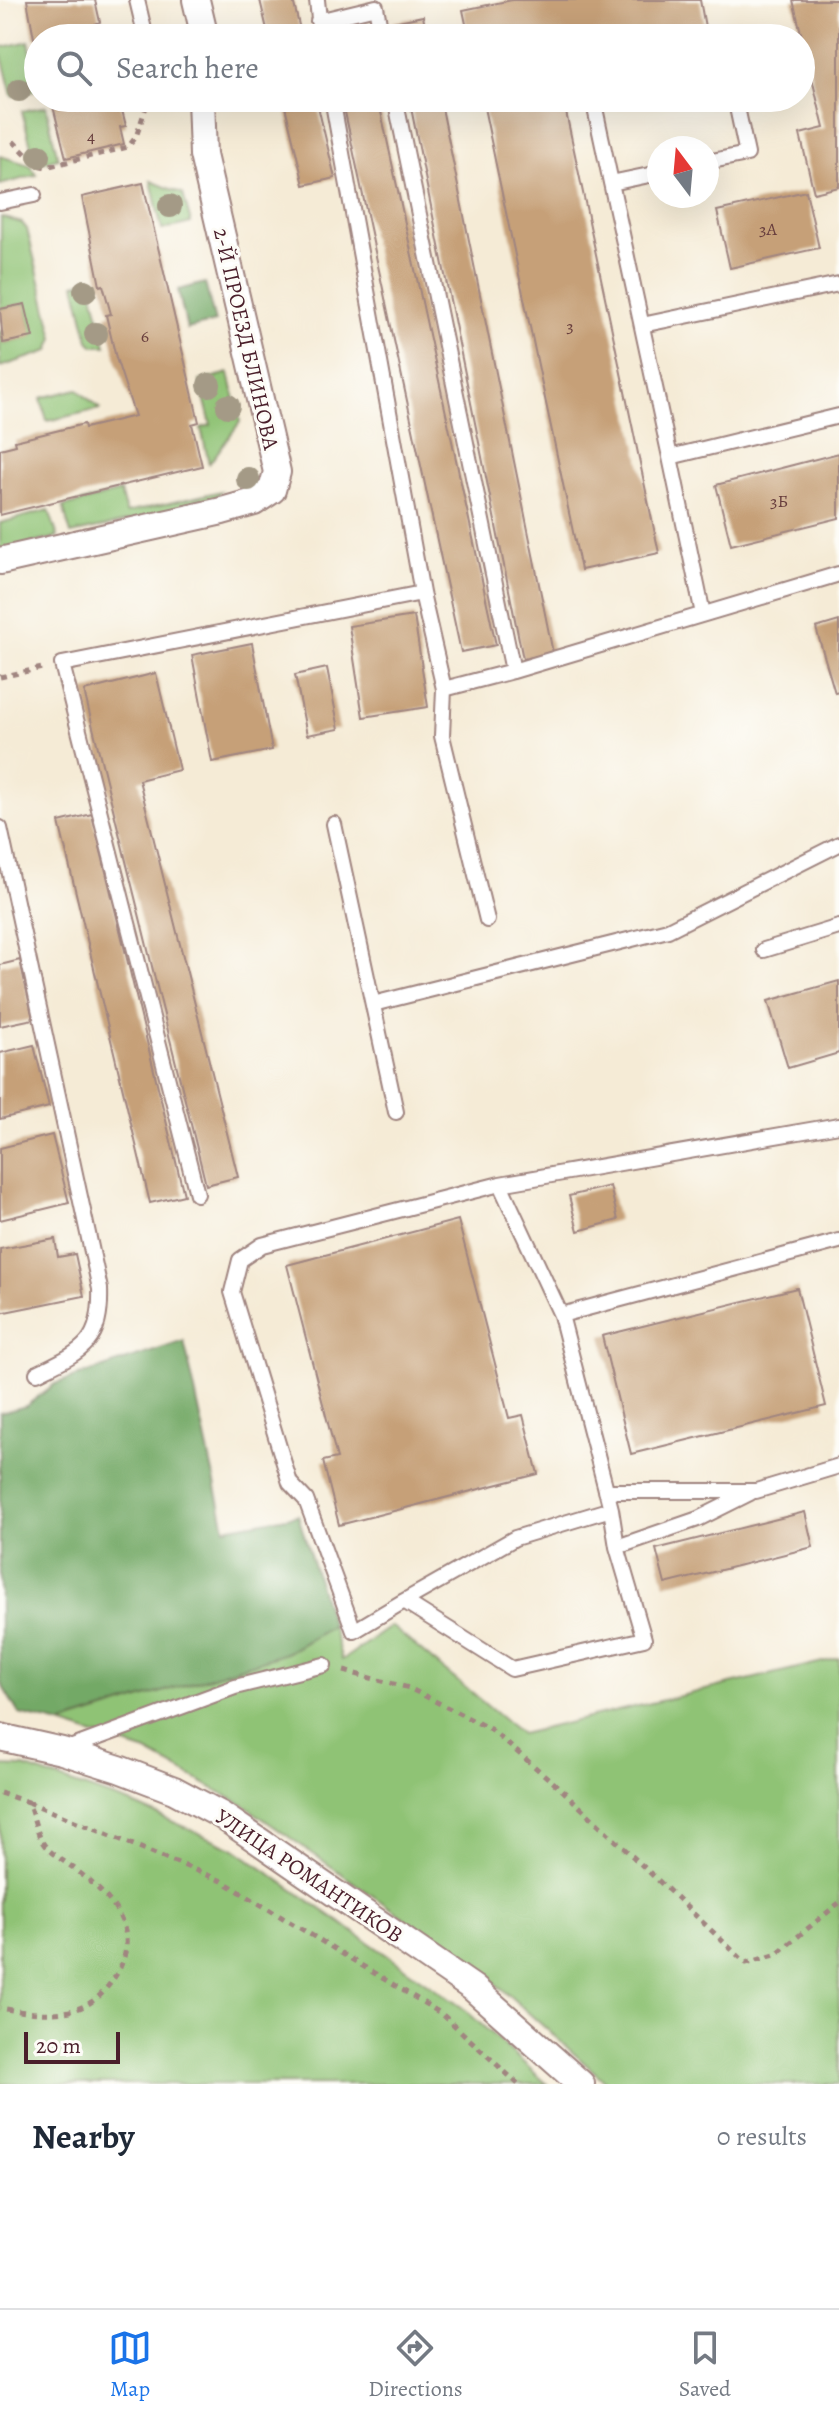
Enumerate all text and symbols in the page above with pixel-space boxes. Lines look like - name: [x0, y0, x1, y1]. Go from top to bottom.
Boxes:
- search box: [24, 24, 815, 112]
- icon: search: [52, 46, 96, 90]
- text: Search here: [116, 48, 259, 88]
- house number: 4: [87, 124, 95, 148]
- north arrow: [647, 136, 719, 208]
- house number: 3А: [759, 217, 777, 241]
- street label: 2-Й ПРОЕЗД БЛИНОВА: [206, 225, 286, 454]
- house number: 3: [566, 314, 574, 338]
- house number: 6: [141, 324, 149, 348]
- house number: 3Б: [770, 489, 788, 513]
- street label: УЛИЦА РОМАНТИКОВ: [209, 1802, 409, 1950]
- scale bar: [24, 2028, 120, 2064]
- text: 20 m: [36, 2031, 81, 2061]
- text: Nearby: [32, 2113, 135, 2160]
- text: 0 results: [717, 2119, 807, 2154]
- tab: Map: [108, 2326, 152, 2404]
- tab: Directions: [368, 2326, 463, 2404]
- tab: Saved: [679, 2326, 731, 2404]

